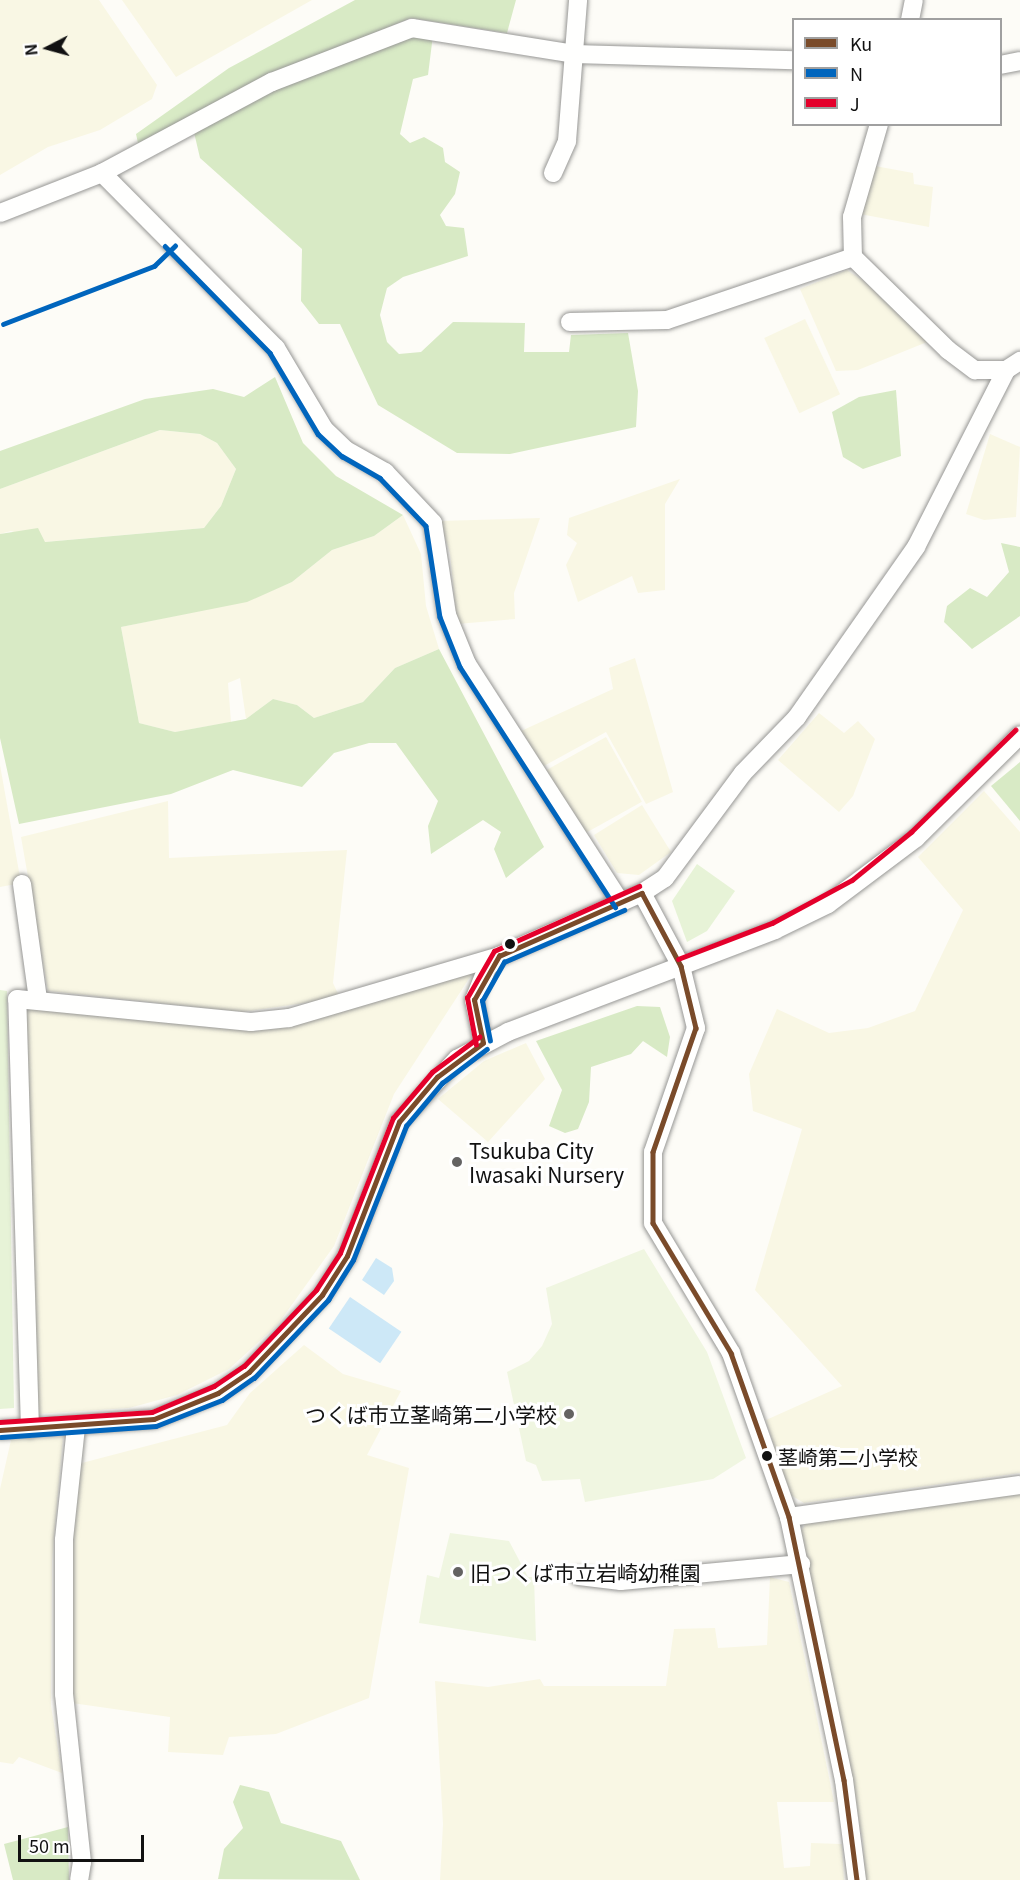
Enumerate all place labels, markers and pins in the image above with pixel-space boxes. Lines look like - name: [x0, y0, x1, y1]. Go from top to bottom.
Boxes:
- unlabelled marker: [504, 938, 516, 950]
- place label: Tsukuba City Iwasaki Nursery: [469, 1137, 624, 1187]
- marker: Tsukuba City Iwasaki Nursery: [450, 1155, 464, 1169]
- place label: つくば市立茎崎第二小学校: [305, 1401, 557, 1427]
- marker: つくば市立茎崎第二小学校: [562, 1407, 576, 1421]
- place label: 茎崎第二小学校: [778, 1444, 918, 1468]
- marker: 茎崎第二小学校: [761, 1450, 773, 1462]
- place label: 旧つくば市立岩崎幼稚園: [470, 1559, 701, 1585]
- marker: 旧つくば市立岩崎幼稚園: [451, 1565, 465, 1579]

